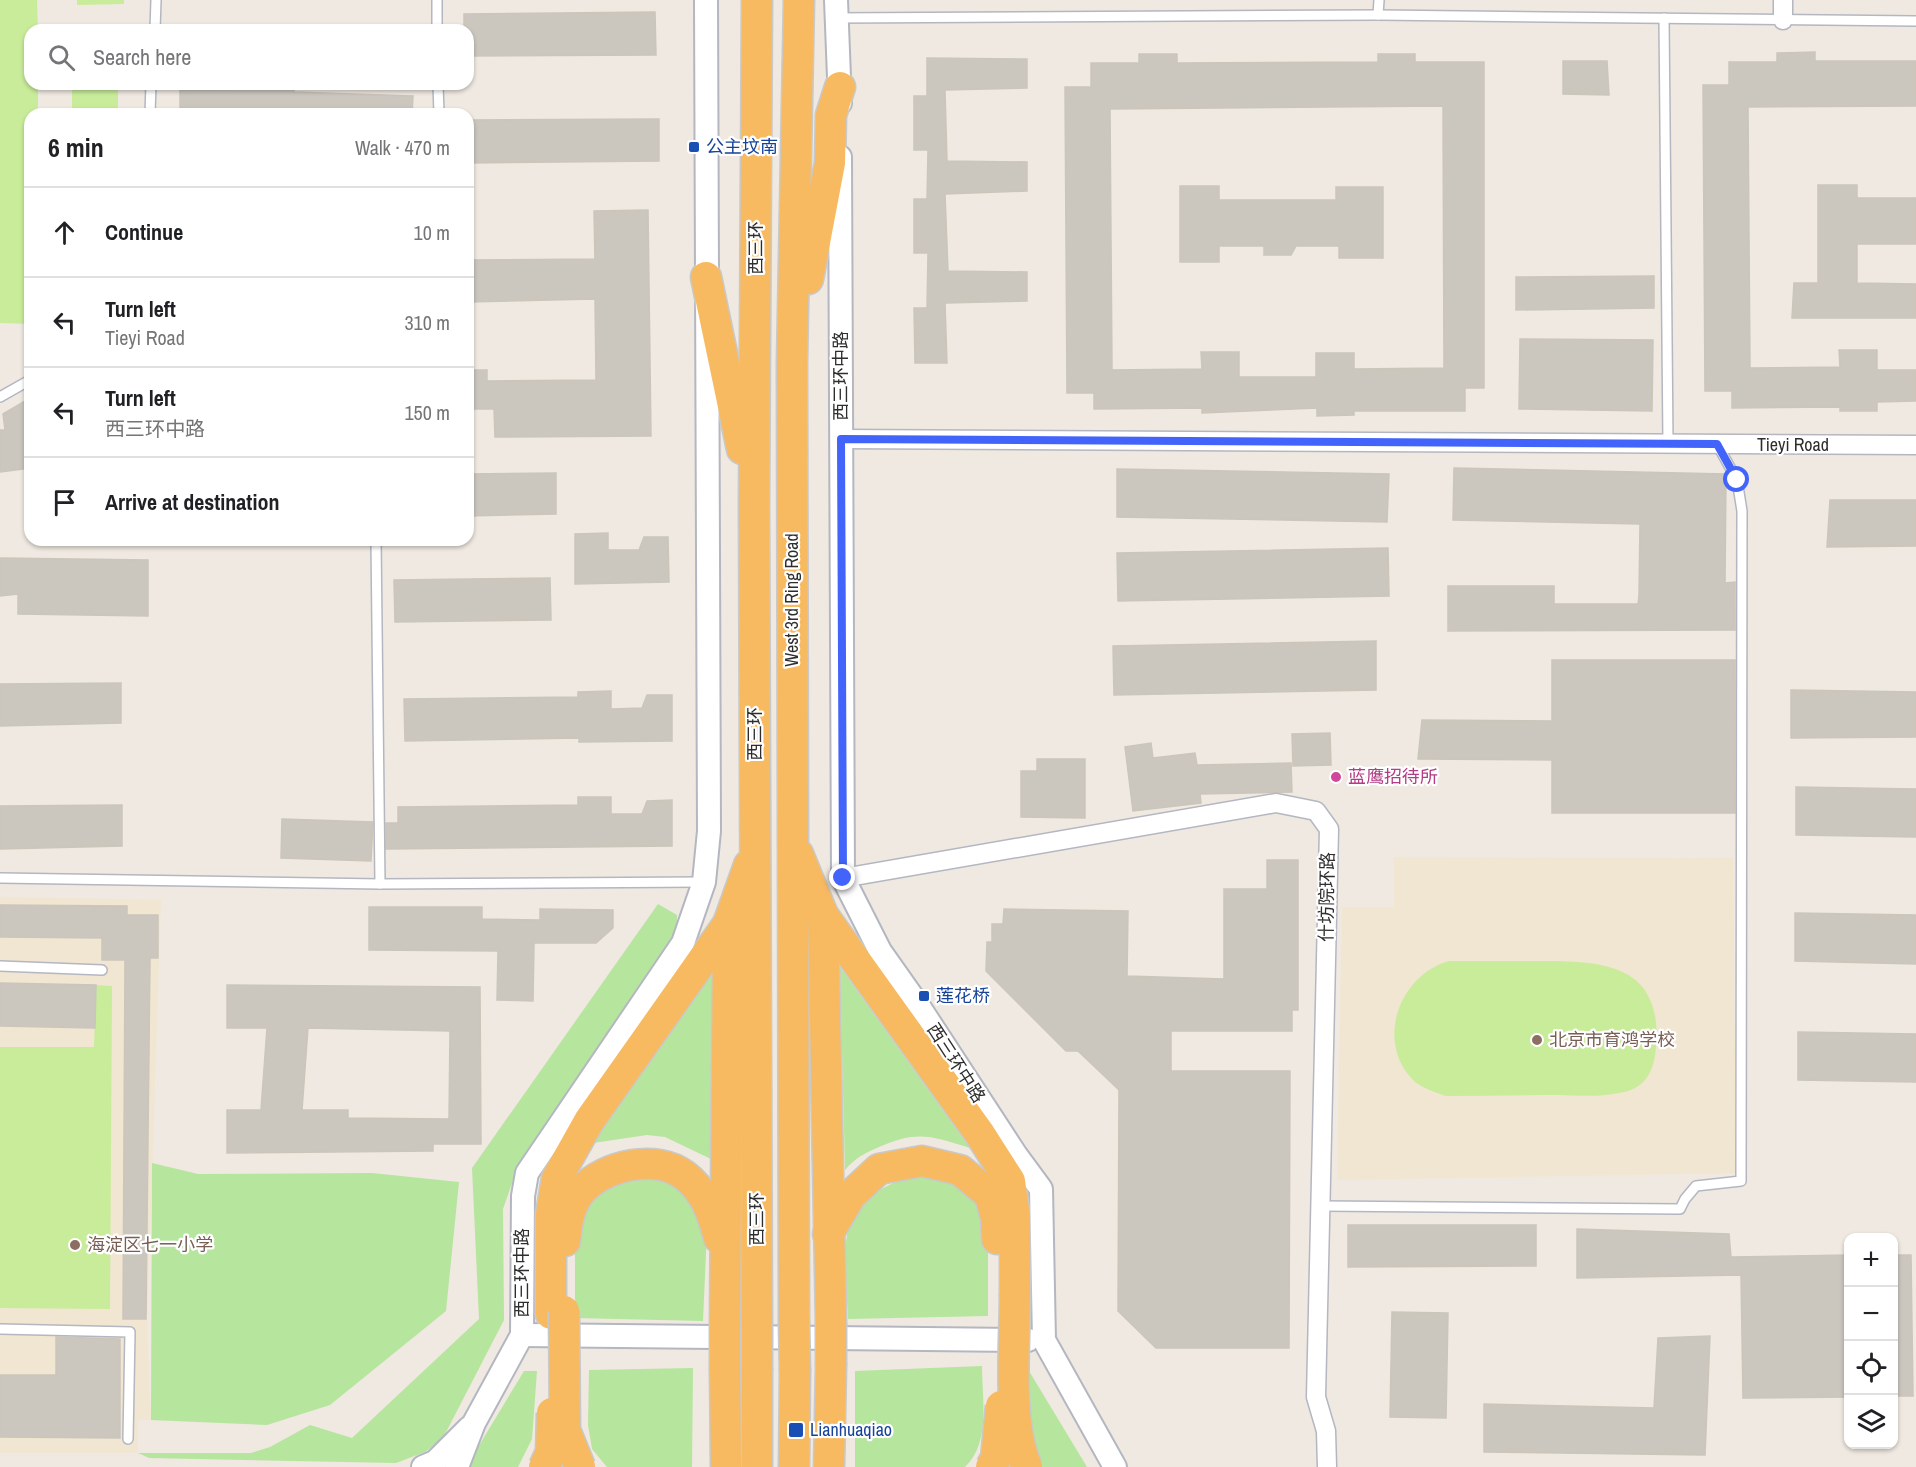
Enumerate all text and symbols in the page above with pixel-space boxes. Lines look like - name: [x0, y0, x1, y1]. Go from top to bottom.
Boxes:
- search box: [24, 24, 474, 90]
- icon: search: [45, 41, 78, 74]
- text: Search here: [93, 42, 191, 72]
- text: 6 min: [48, 130, 104, 165]
- text: Walk · 470 m: [355, 134, 450, 161]
- place label: 公主坟南: [706, 134, 778, 159]
- marker: 公主坟南: [687, 140, 701, 154]
- icon: ahead: [48, 216, 81, 249]
- text: Continue: [105, 217, 183, 247]
- text: 10 m: [414, 219, 450, 246]
- street label: 西三环: [743, 221, 768, 275]
- text: Turn left: [105, 294, 176, 324]
- icon: left: [48, 306, 81, 339]
- text: 310 m: [404, 309, 450, 336]
- text: Tieyi Road: [105, 324, 185, 351]
- street label: 西三环中路: [828, 331, 853, 421]
- text: Turn left: [105, 383, 176, 413]
- icon: left: [48, 396, 81, 429]
- text: 150 m: [404, 399, 450, 426]
- text: 西三环中路: [105, 415, 205, 442]
- street label: Tieyi Road: [1757, 432, 1829, 457]
- route start: [1723, 466, 1749, 492]
- icon: arrive: [48, 486, 81, 519]
- text: Arrive at destination: [105, 487, 279, 517]
- street label: West 3rd Ring Road: [779, 533, 804, 667]
- street label: 西三环: [742, 707, 767, 761]
- place label: 蓝鹰招待所: [1348, 764, 1438, 789]
- marker: 蓝鹰招待所: [1329, 770, 1343, 784]
- street label: 什坊院环路: [1313, 852, 1340, 942]
- route end: [829, 864, 855, 890]
- place label: 莲花桥: [936, 983, 990, 1008]
- marker: 莲花桥: [917, 989, 931, 1003]
- street label: 西三环中路: [921, 1018, 991, 1107]
- place label: 北京市育鸿学校: [1549, 1027, 1675, 1052]
- marker: 北京市育鸿学校: [1530, 1033, 1544, 1047]
- street label: 西三环: [744, 1192, 769, 1246]
- street label: 西三环中路: [509, 1228, 534, 1318]
- place label: 海淀区七一小学: [87, 1232, 213, 1257]
- map controls: [1844, 1233, 1898, 1449]
- button: +: [1844, 1233, 1898, 1287]
- marker: 海淀区七一小学: [68, 1238, 82, 1252]
- button: −: [1844, 1287, 1898, 1341]
- button: locate: [1844, 1341, 1898, 1395]
- button: layers: [1844, 1395, 1898, 1449]
- place label: Lianhuaqiao: [810, 1417, 892, 1442]
- marker: Lianhuaqiao: [787, 1421, 805, 1439]

